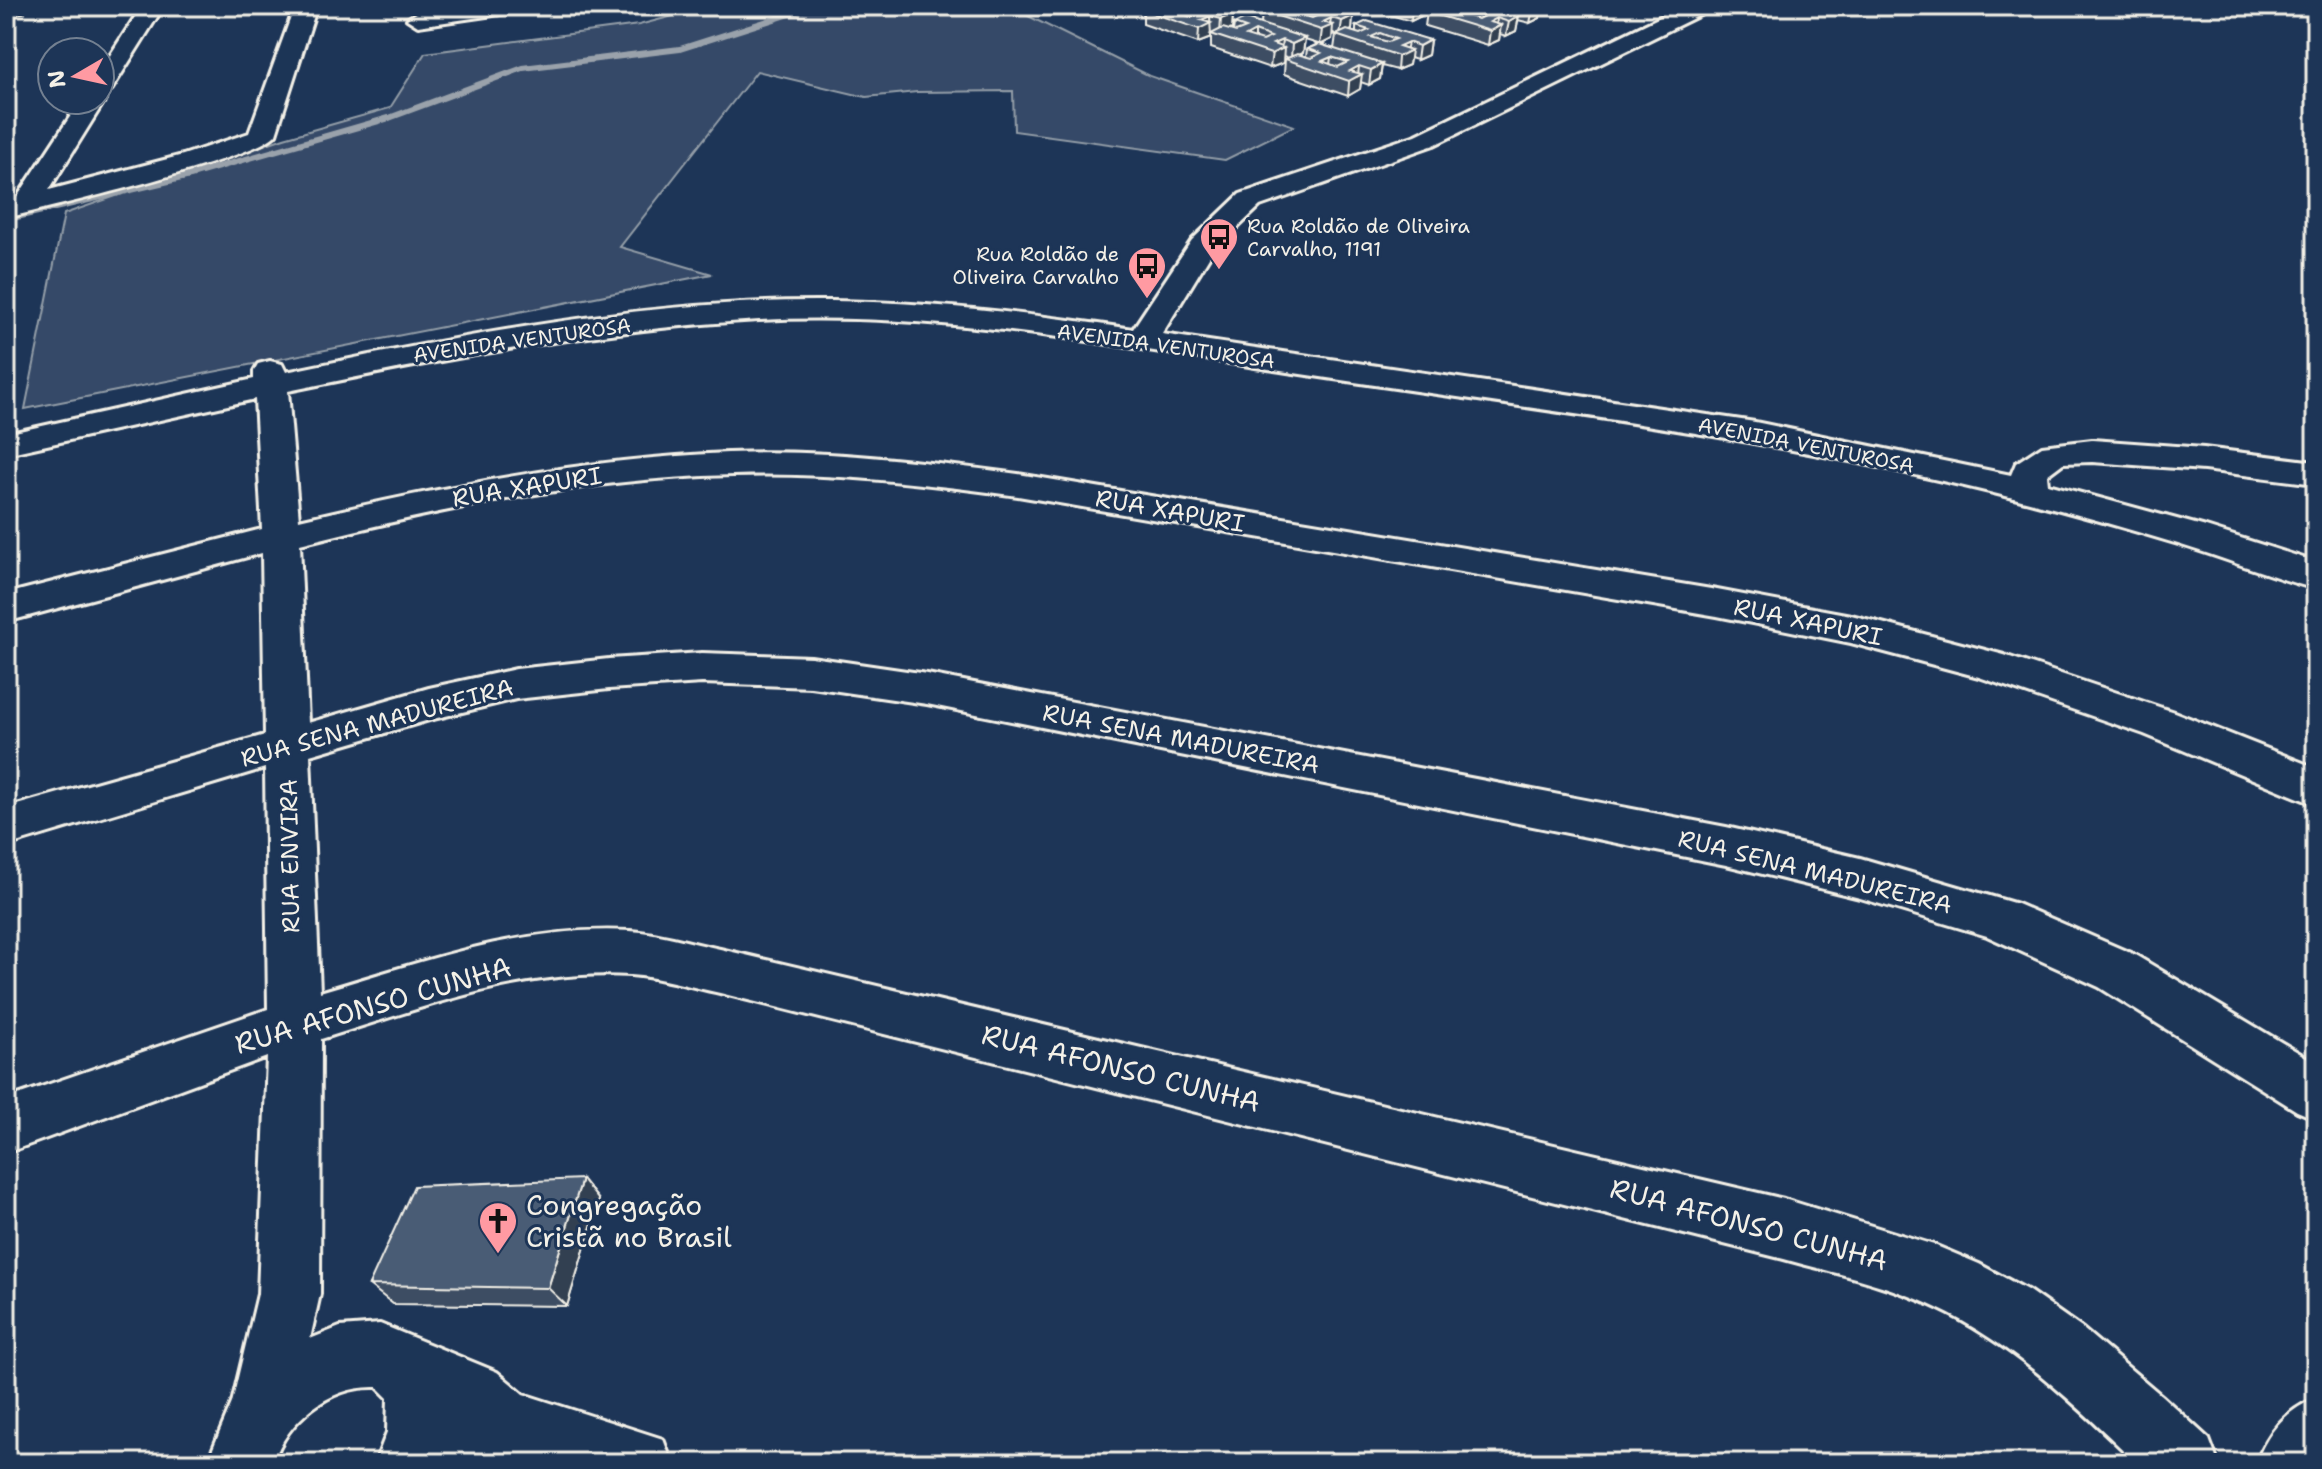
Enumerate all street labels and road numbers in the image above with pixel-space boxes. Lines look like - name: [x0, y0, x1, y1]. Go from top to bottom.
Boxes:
- street label: AVENIDA VENTUROSA: [412, 312, 632, 368]
- street label: AVENIDA VENTUROSA: [1056, 318, 1276, 374]
- street label: AVENIDA VENTUROSA: [1696, 411, 1916, 479]
- street label: RUA XAPURI: [450, 459, 604, 515]
- street label: RUA XAPURI: [1093, 482, 1247, 540]
- street label: RUA XAPURI: [1731, 591, 1885, 653]
- street label: RUA SENA MADUREIRA: [237, 671, 517, 775]
- street label: RUA SENA MADUREIRA: [1040, 696, 1322, 782]
- street label: RUA ENVIRA: [273, 779, 307, 933]
- street label: RUA SENA MADUREIRA: [1675, 822, 1955, 922]
- street label: RUA AFONSO CUNHA: [230, 947, 516, 1063]
- street label: RUA AFONSO CUNHA: [978, 1015, 1264, 1121]
- street label: RUA AFONSO CUNHA: [1606, 1169, 1892, 1279]

